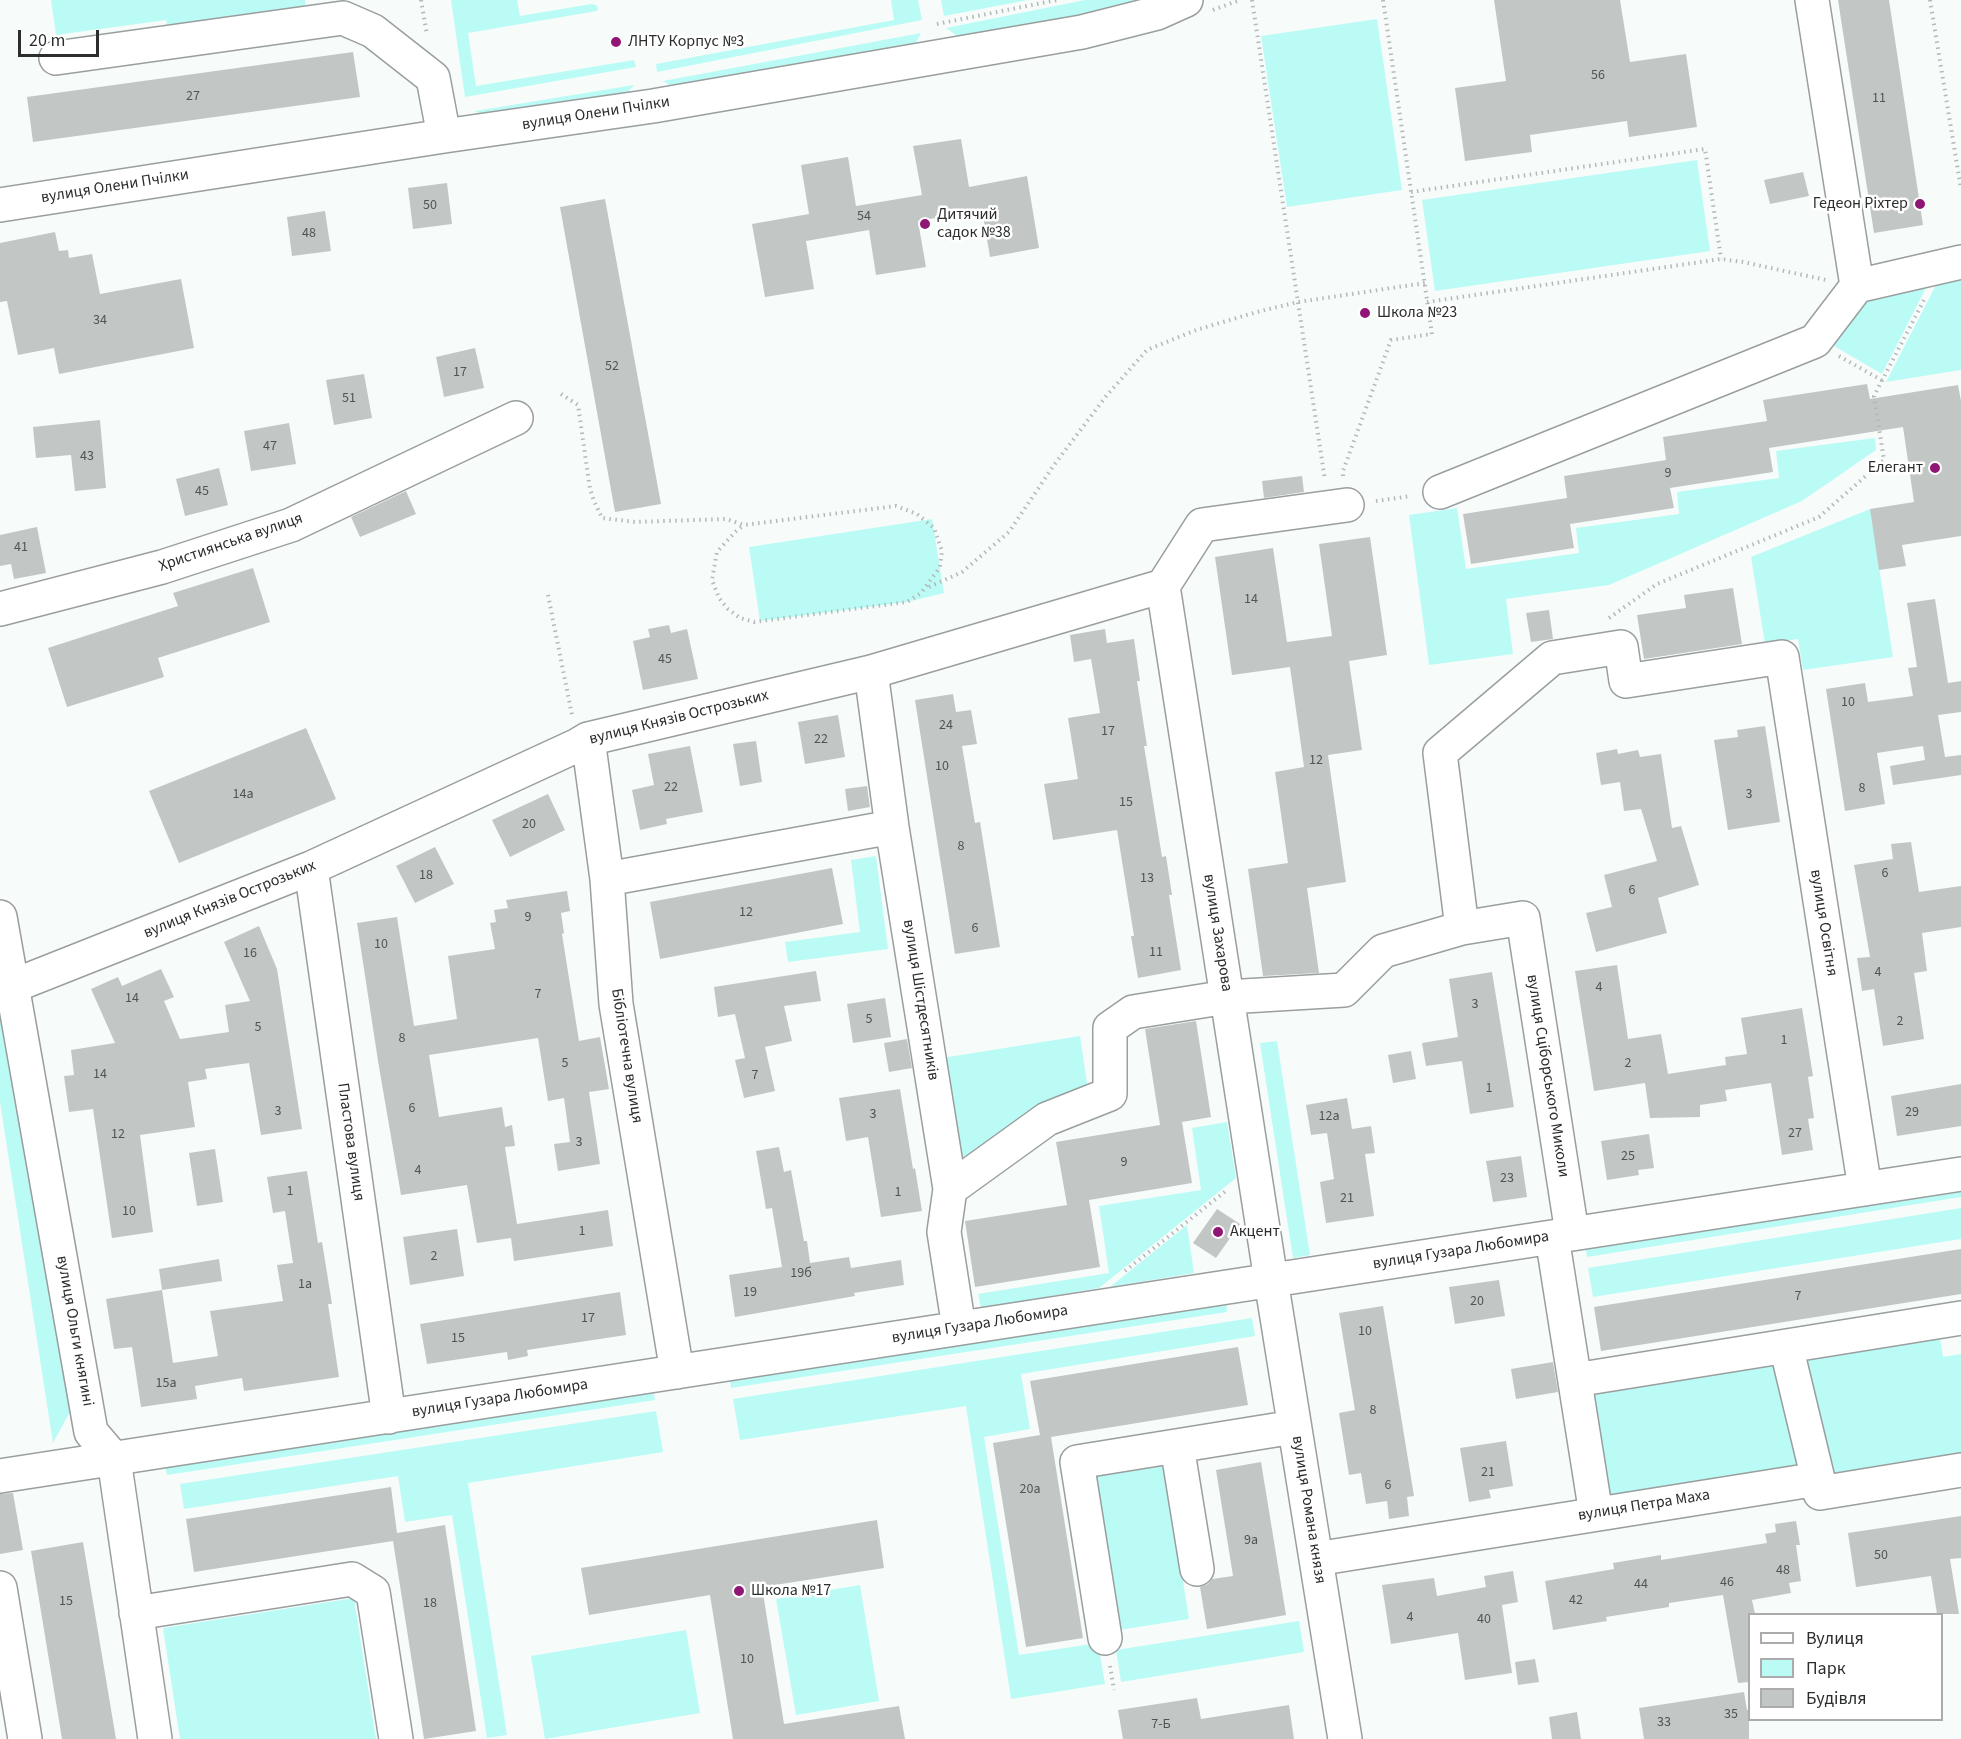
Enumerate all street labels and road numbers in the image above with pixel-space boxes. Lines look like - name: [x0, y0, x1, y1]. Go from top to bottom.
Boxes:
- street label: вулиця Олени Пчілки: [521, 93, 671, 135]
- street label: вулиця Олени Пчілки: [40, 166, 190, 208]
- street label: Християнська вулиця: [156, 509, 306, 577]
- street label: вулиця Князів Острозьких: [587, 686, 771, 750]
- street label: вулиця Князів Острозьких: [141, 857, 319, 943]
- street label: вулиця Освітня: [1805, 868, 1841, 978]
- street label: вулиця Захарова: [1198, 873, 1236, 993]
- street label: вулиця Шістдесятників: [898, 918, 942, 1082]
- street label: вулиця Сціборського Миколи: [1521, 973, 1573, 1179]
- street label: Бібліотечна вулиця: [606, 987, 646, 1125]
- street label: Пластова вулиця: [332, 1082, 368, 1202]
- street label: вулиця Гузара Любомира: [1371, 1228, 1551, 1274]
- street label: вулиця Ольги княгині: [51, 1254, 97, 1408]
- street label: вулиця Гузара Любомира: [890, 1302, 1070, 1348]
- street label: вулиця Гузара Любомира: [410, 1376, 590, 1422]
- street label: вулиця Романа князя: [1287, 1435, 1329, 1585]
- street label: вулиця Петра Маха: [1577, 1486, 1711, 1526]

